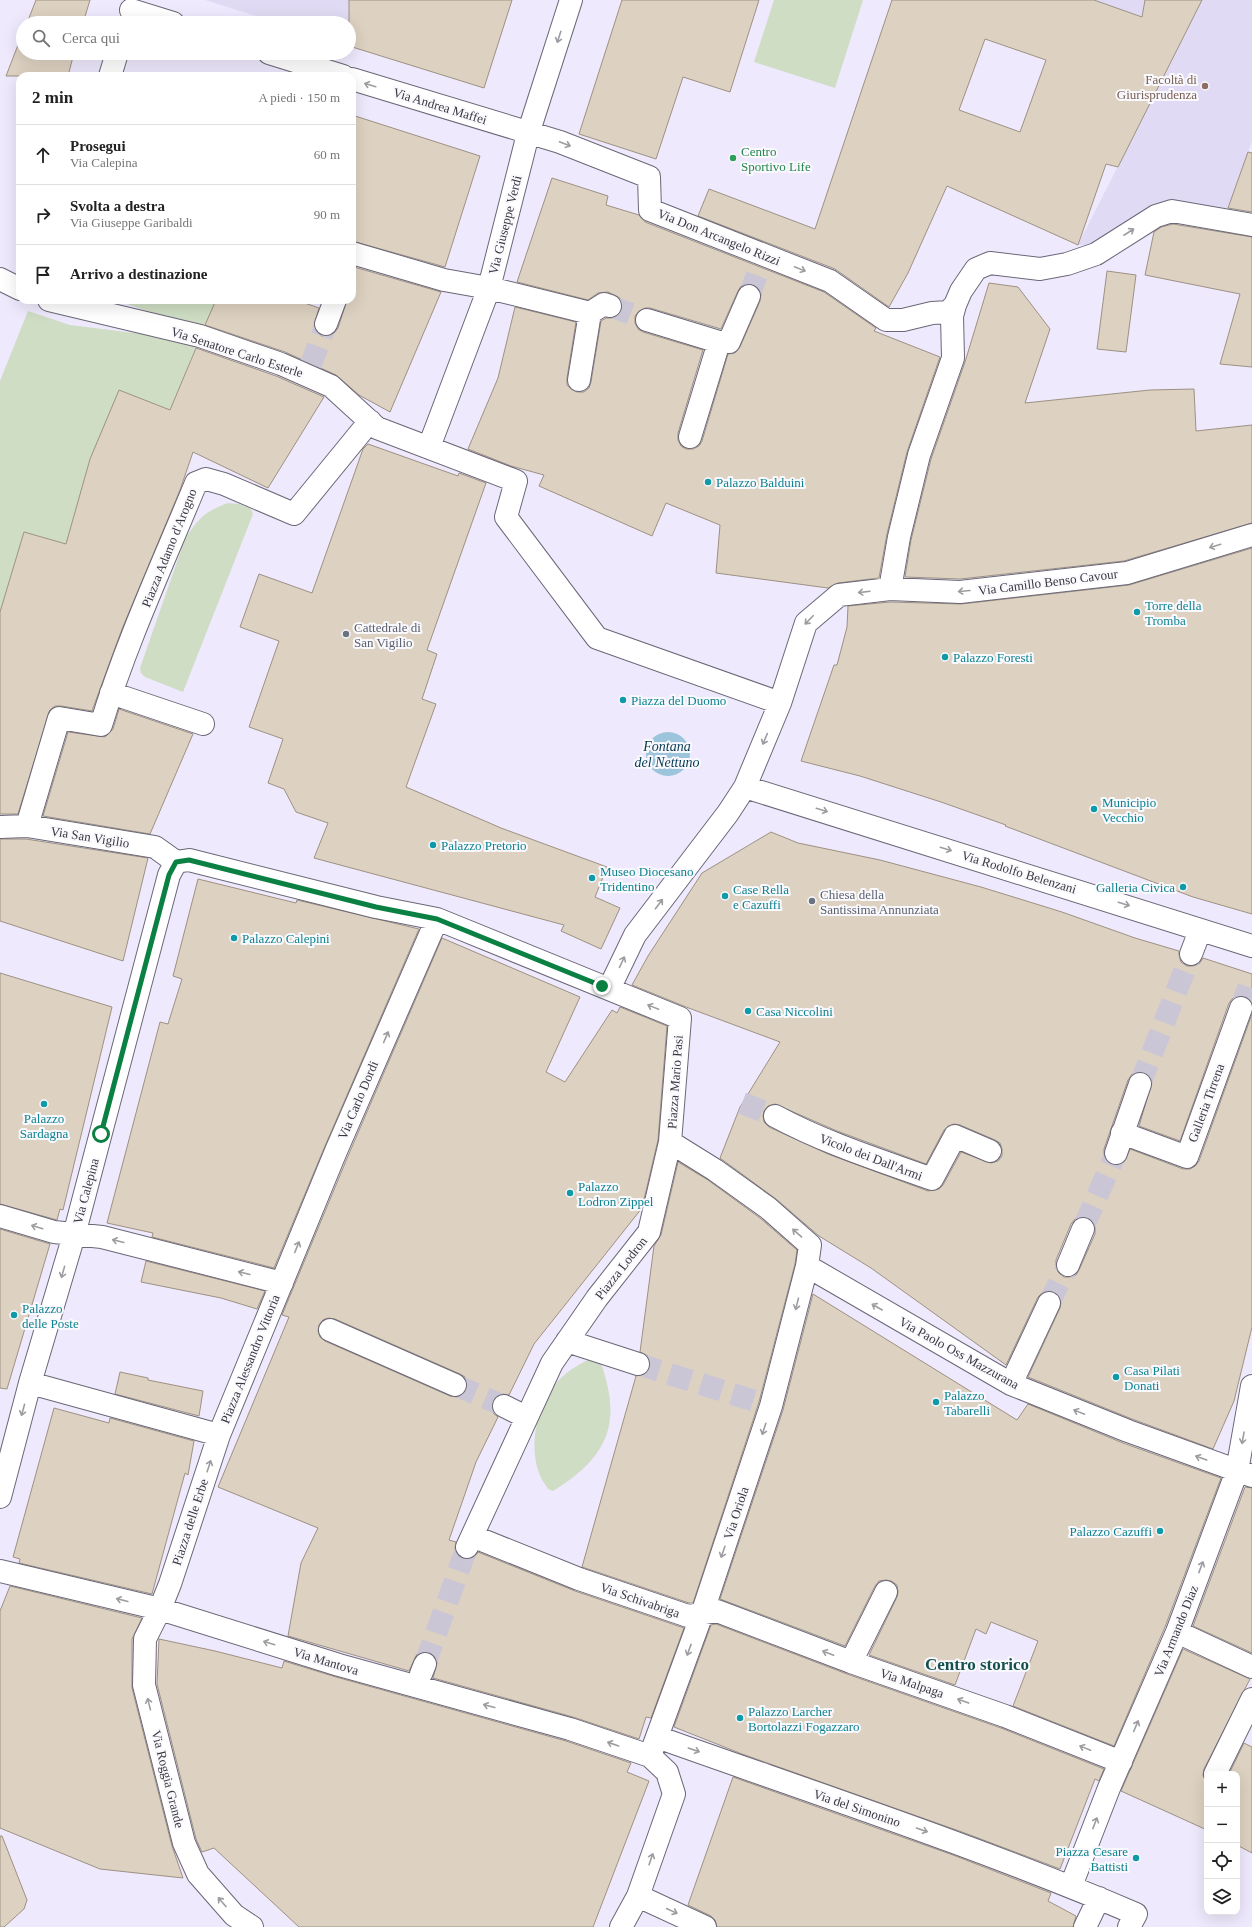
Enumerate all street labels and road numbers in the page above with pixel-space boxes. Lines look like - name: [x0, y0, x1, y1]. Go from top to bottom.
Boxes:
- street label: Via Andrea Maffei: [391, 85, 489, 127]
- street label: Via Giuseppe Verdi: [485, 174, 525, 276]
- street label: Via Don Arcangelo Rizzi: [655, 206, 783, 269]
- street label: Via Senatore Carlo Esterle: [169, 324, 305, 381]
- street label: Piazza Adamo d'Arogno: [138, 487, 200, 609]
- street label: Via Camillo Benso Cavour: [977, 566, 1119, 598]
- street label: Via San Vigilio: [49, 823, 131, 851]
- street label: Via Rodolfo Belenzani: [960, 847, 1078, 897]
- street label: Piazza Mario Pasi: [664, 1034, 686, 1129]
- street label: Via Carlo Dordi: [335, 1058, 381, 1141]
- street label: Galleria Tirrena: [1185, 1061, 1227, 1144]
- street label: Vicolo dei Dall'Armi: [817, 1130, 925, 1184]
- street label: Via Calepina: [70, 1156, 102, 1226]
- street label: Piazza Lodron: [592, 1233, 650, 1302]
- street label: Piazza Alessandro Vittoria: [217, 1292, 283, 1426]
- street label: Via Paolo Oss Mazzurana: [896, 1314, 1022, 1392]
- street label: Piazza delle Erbe: [169, 1477, 211, 1567]
- street label: Via Oriola: [720, 1485, 752, 1541]
- street label: Via Schivabriga: [598, 1579, 682, 1621]
- street label: Via Armando Diaz: [1151, 1583, 1201, 1679]
- street label: Via Mantova: [292, 1644, 361, 1678]
- street label: Via Malpaga: [878, 1665, 946, 1701]
- street label: Via Roggia Grande: [149, 1729, 187, 1830]
- street label: Via del Simonino: [812, 1786, 902, 1830]

